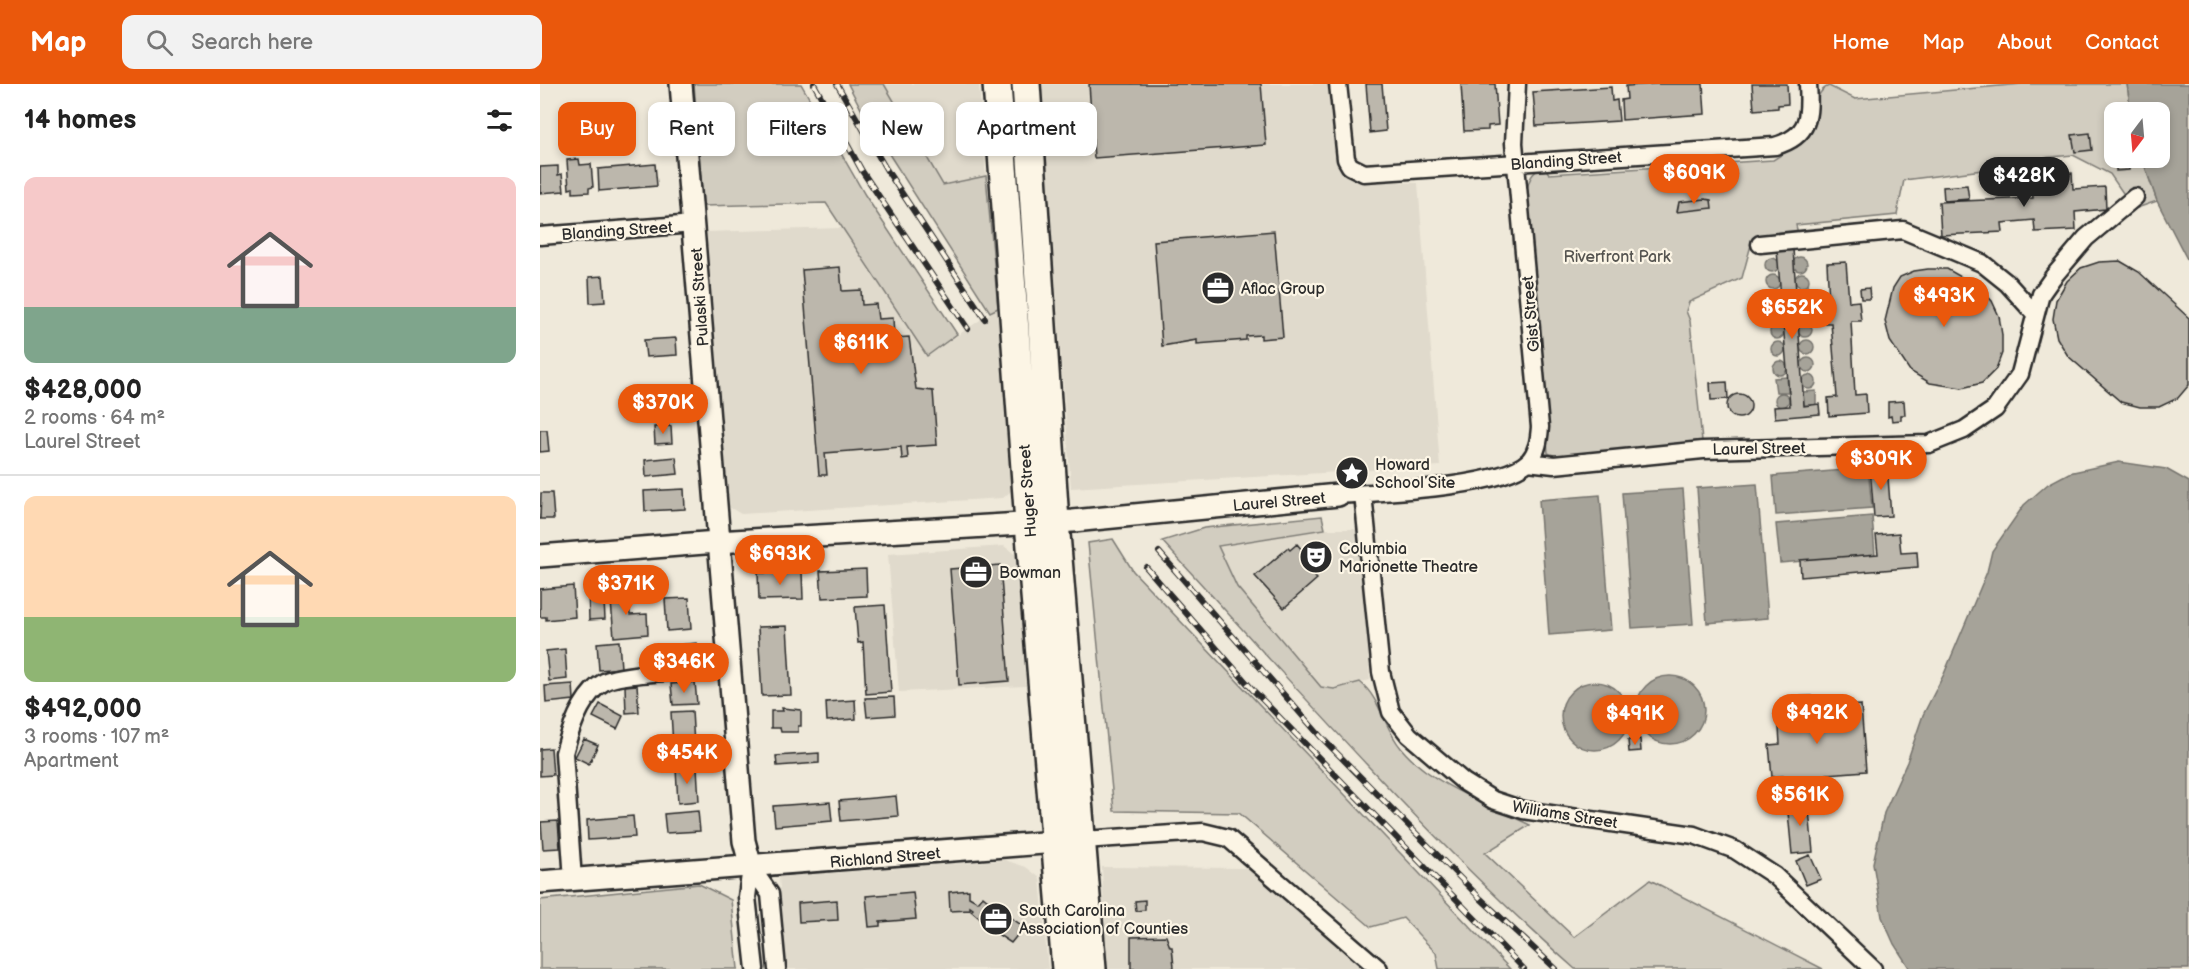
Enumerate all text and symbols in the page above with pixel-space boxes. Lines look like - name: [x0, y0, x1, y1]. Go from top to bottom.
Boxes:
- search box: [122, 15, 542, 69]
- text: Map: [30, 26, 86, 59]
- icon: search: [143, 26, 176, 59]
- text: Search here: [191, 29, 313, 56]
- text: Home: [1832, 30, 1889, 55]
- text: Map: [1922, 30, 1964, 55]
- text: About: [1997, 30, 2052, 55]
- text: Contact: [2085, 30, 2159, 55]
- chip: Buy: [558, 102, 636, 156]
- chip: Rent: [648, 102, 735, 156]
- chip: Filters: [747, 102, 848, 156]
- chip: New: [860, 102, 944, 156]
- chip: Apartment: [956, 102, 1097, 156]
- north arrow: [2104, 102, 2170, 168]
- map controls: [2104, 102, 2170, 168]
- icon: filters: [483, 104, 516, 137]
- text: 14 homes: [24, 105, 136, 136]
- street label: Blanding Street: [1510, 148, 1623, 175]
- pin: $609K: [1652, 154, 1736, 205]
- pin: $428K: [1982, 157, 2066, 208]
- text: $609K: [1662, 161, 1726, 185]
- text: $428K: [1993, 164, 2055, 188]
- icon: home: [216, 216, 324, 324]
- street label: Blanding Street: [561, 218, 674, 245]
- street label: Pulaski Street: [688, 247, 713, 347]
- park label: Riverfront Park: [1563, 248, 1671, 267]
- office icon: Aflac Group: [1200, 270, 1236, 306]
- street label: Gist Street: [1519, 275, 1544, 353]
- pin: $493K: [1902, 277, 1986, 328]
- place label: Aflac Group: [1241, 280, 1325, 299]
- text: $493K: [1913, 284, 1975, 308]
- pin: $652K: [1750, 289, 1834, 340]
- text: $652K: [1761, 296, 1823, 320]
- pin: $611K: [819, 324, 903, 375]
- text: $611K: [833, 331, 889, 355]
- text: $428,000: [24, 375, 142, 406]
- pin: $370K: [621, 384, 705, 435]
- text: $370K: [632, 391, 694, 415]
- text: 2 rooms · 64 m²: [24, 406, 165, 430]
- text: Laurel Street: [24, 430, 140, 454]
- street label: Laurel Street: [1712, 439, 1806, 460]
- pin: $309K: [1839, 440, 1923, 491]
- street label: Huger Street: [1016, 444, 1041, 538]
- text: $309K: [1850, 447, 1912, 471]
- place icon: Howard School Site: [1334, 455, 1370, 491]
- place label: Howard School Site: [1375, 456, 1456, 493]
- street label: Laurel Street: [1232, 489, 1326, 516]
- icon: home: [216, 535, 324, 643]
- pin: $693K: [738, 535, 822, 586]
- theatre icon: Columbia Marionette Theatre: [1298, 539, 1334, 575]
- place label: Columbia Marionette Theatre: [1339, 540, 1479, 577]
- text: $693K: [749, 542, 811, 566]
- office icon: Bowman: [958, 554, 994, 590]
- place label: Bowman: [999, 564, 1061, 583]
- pin: $371K: [584, 565, 668, 616]
- text: $371K: [597, 572, 655, 596]
- pin: $346K: [642, 643, 726, 694]
- text: $346K: [653, 650, 715, 674]
- text: $492,000: [24, 694, 142, 725]
- pin: $492K: [1775, 694, 1859, 745]
- pin: $491K: [1593, 695, 1677, 746]
- text: $492K: [1786, 701, 1848, 725]
- text: $491K: [1606, 702, 1664, 726]
- text: 3 rooms · 107 m²: [24, 725, 169, 749]
- pin: $454K: [645, 734, 729, 785]
- text: $454K: [656, 741, 718, 765]
- text: Apartment: [24, 749, 119, 773]
- pin: $561K: [1758, 776, 1842, 827]
- text: $561K: [1771, 783, 1829, 807]
- street label: Williams Street: [1511, 798, 1619, 833]
- street label: Richland Street: [829, 844, 941, 873]
- office icon: South Carolina Association of Counties: [978, 901, 1014, 937]
- place label: South Carolina Association of Counties: [1019, 902, 1188, 939]

